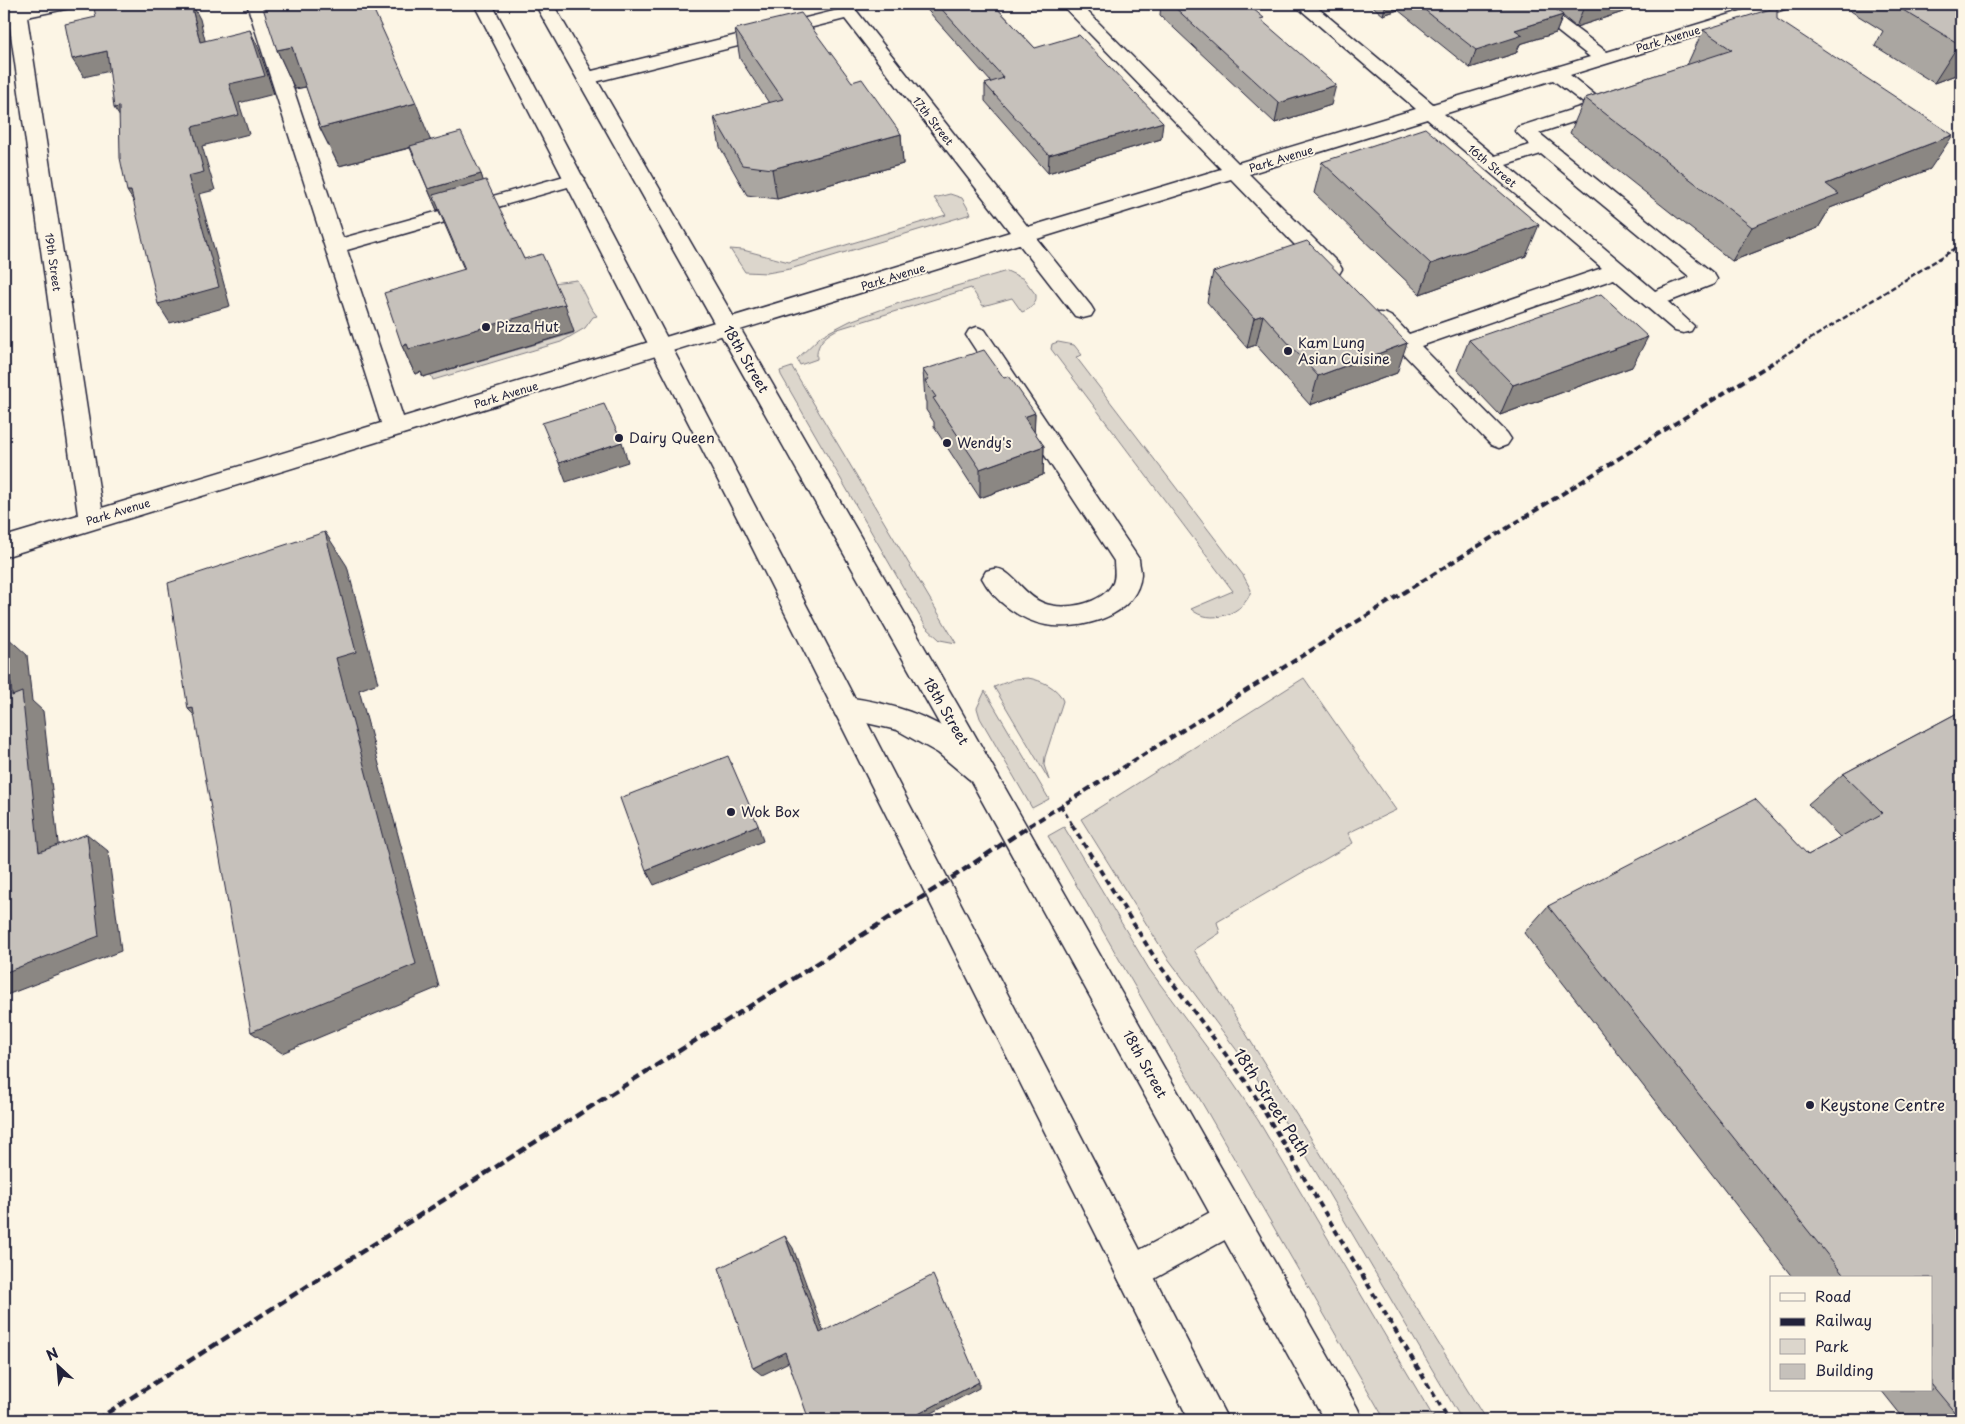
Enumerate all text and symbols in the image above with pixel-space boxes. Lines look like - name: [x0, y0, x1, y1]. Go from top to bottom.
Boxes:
- street label: Park Avenue: [1634, 21, 1702, 56]
- street label: 17th Street: [909, 93, 958, 149]
- street label: 16th Street: [1464, 140, 1521, 192]
- street label: Park Avenue: [1247, 141, 1315, 176]
- street label: 19th Street: [41, 232, 66, 293]
- street label: Park Avenue: [859, 259, 927, 294]
- place label: Pizza Hut: [496, 316, 559, 337]
- marker: Pizza Hut: [480, 321, 492, 333]
- street label: 18th Street: [719, 321, 775, 397]
- place label: Kam Lung Asian Cuisine: [1298, 332, 1390, 369]
- marker: Kam Lung Asian Cuisine: [1282, 345, 1294, 357]
- street label: Park Avenue: [472, 377, 540, 412]
- place label: Dairy Queen: [629, 427, 715, 448]
- marker: Dairy Queen: [613, 432, 625, 444]
- place label: Wendy's: [957, 432, 1012, 453]
- marker: Wendy's: [941, 437, 953, 449]
- street label: Park Avenue: [84, 494, 152, 529]
- street label: 18th Street: [919, 673, 975, 749]
- place label: Wok Box: [741, 801, 800, 822]
- marker: Wok Box: [725, 806, 737, 818]
- street label: 18th Street: [1118, 1026, 1173, 1102]
- street label: 18th Street Path: [1229, 1042, 1317, 1161]
- place label: Keystone Centre: [1820, 1092, 1945, 1116]
- marker: Keystone Centre: [1804, 1099, 1816, 1111]
- legend: [1770, 1276, 1932, 1392]
- text: Road: [1815, 1284, 1851, 1307]
- text: Railway: [1815, 1308, 1872, 1331]
- text: Park: [1815, 1334, 1849, 1357]
- north arrow: [32, 1342, 82, 1392]
- text: N: [42, 1342, 62, 1366]
- text: Building: [1815, 1358, 1874, 1381]

